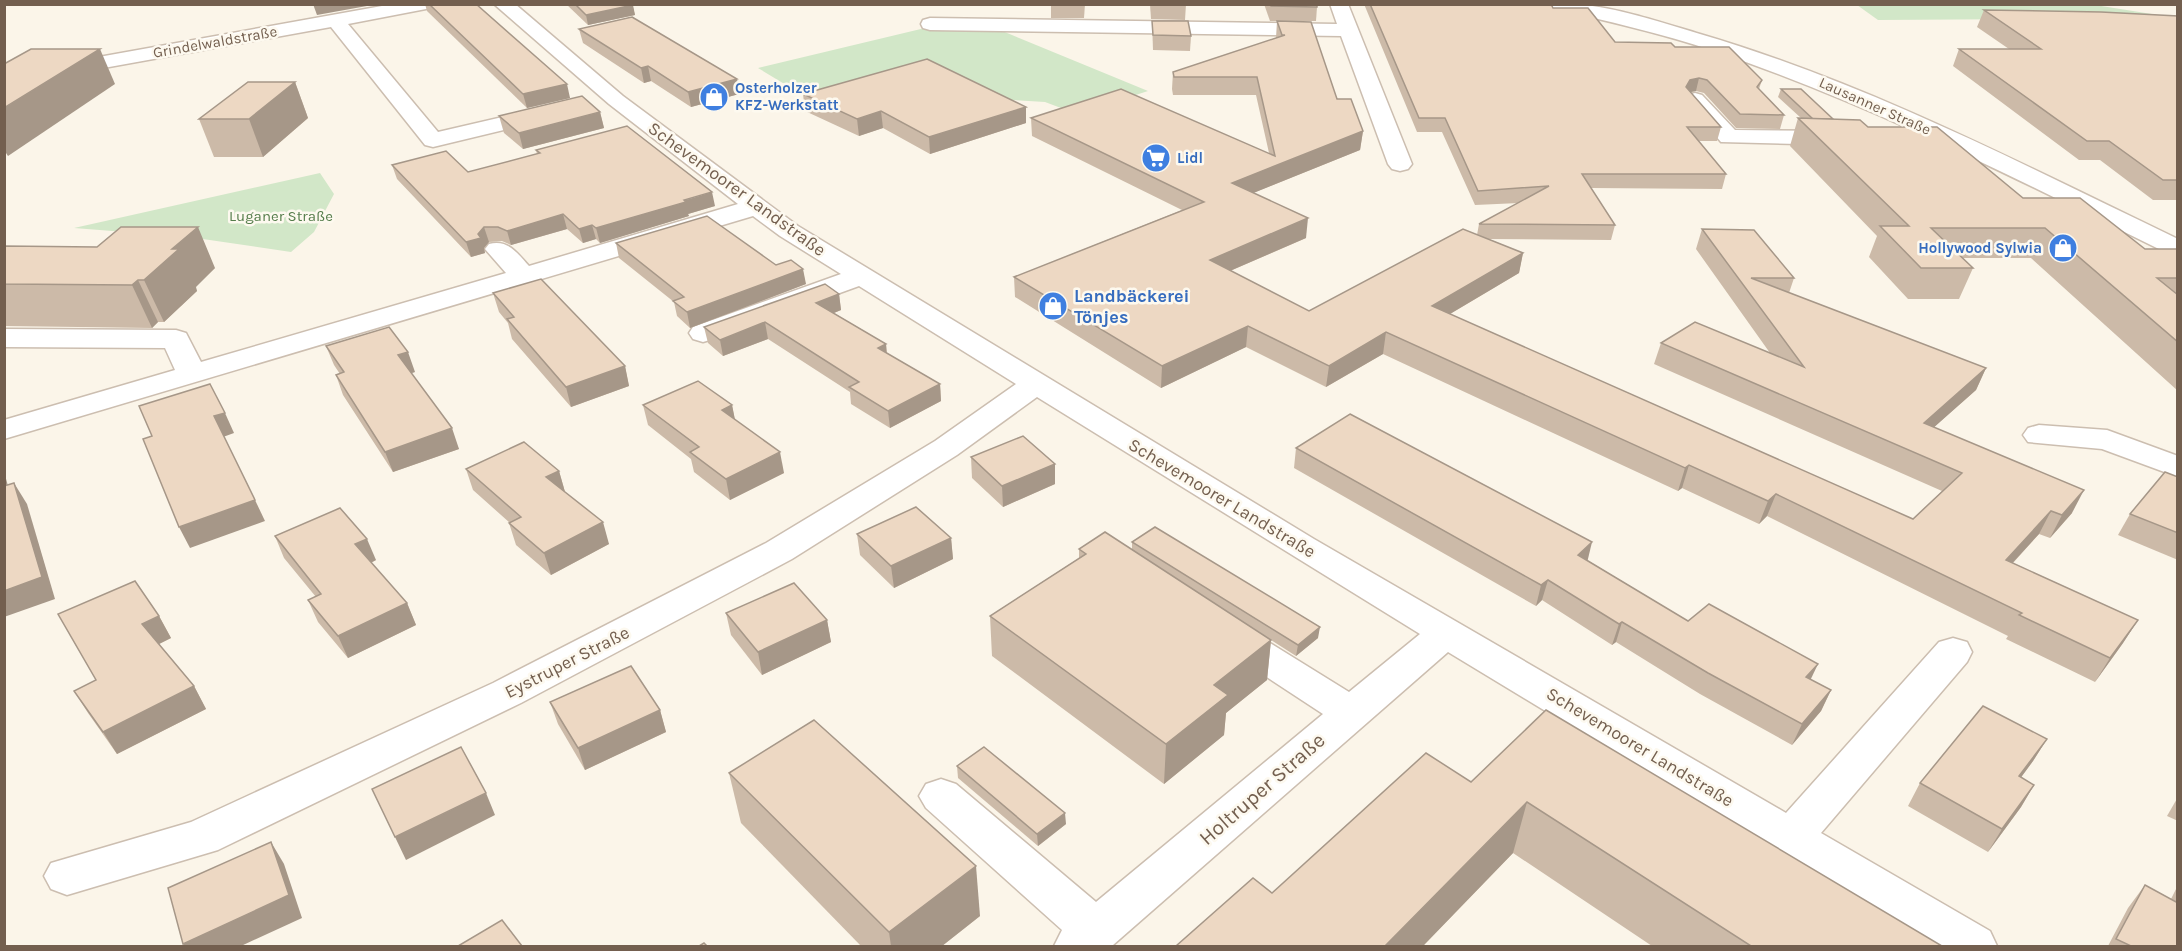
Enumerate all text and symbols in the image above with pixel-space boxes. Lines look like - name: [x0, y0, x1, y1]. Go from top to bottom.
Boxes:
- street label: Grindelwaldstraße: [152, 22, 278, 62]
- street label: Lausanner Straße: [1816, 73, 1934, 139]
- place label: Osterholzer KFZ-Werkstatt: [735, 79, 839, 114]
- shop icon: Osterholzer KFZ-Werkstatt: [698, 81, 730, 113]
- street label: Schevemoorer Landstraße: [644, 117, 830, 261]
- supermarket icon: Lidl: [1140, 142, 1172, 174]
- place label: Lidl: [1177, 149, 1203, 167]
- park label: Luganer Straße: [229, 207, 333, 225]
- shop icon: Hollywood Sylwia: [2047, 232, 2079, 264]
- place label: Hollywood Sylwia: [1918, 239, 2042, 257]
- place label: Landbäckerei Tönjes: [1074, 285, 1190, 328]
- shop icon: Landbäckerei Tönjes: [1037, 290, 1069, 322]
- street label: Schevemoorer Landstraße: [1124, 433, 1320, 563]
- street label: Eystruper Straße: [501, 621, 633, 703]
- street label: Schevemoorer Landstraße: [1542, 682, 1738, 812]
- street label: Holtruper Straße: [1194, 728, 1330, 850]

